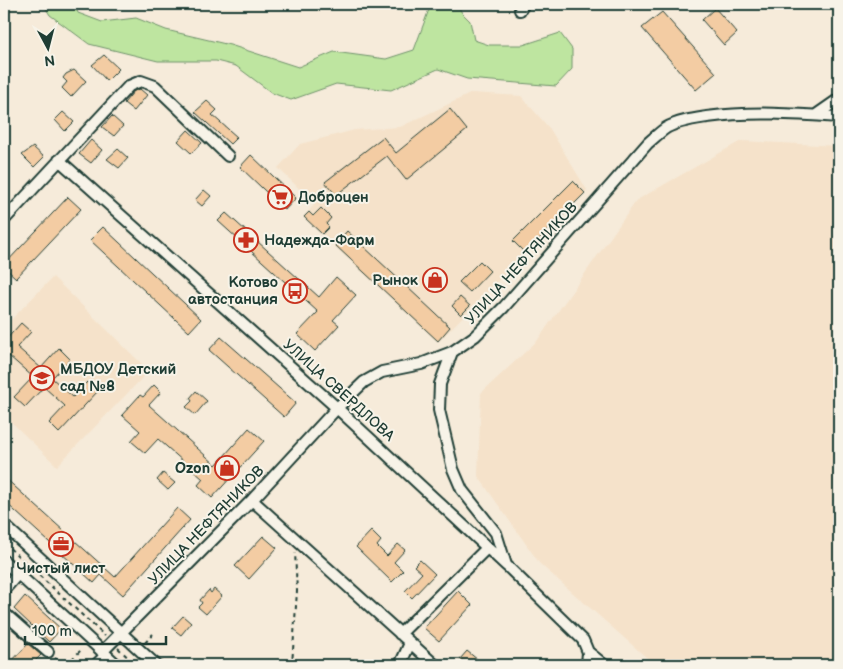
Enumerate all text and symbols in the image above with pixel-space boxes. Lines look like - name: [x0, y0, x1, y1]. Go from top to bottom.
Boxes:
- north arrow: [22, 22, 72, 72]
- text: N: [43, 51, 56, 69]
- supermarket icon: Доброцен: [267, 184, 293, 210]
- place label: Доброцен: [298, 188, 369, 207]
- street label: УЛИЦА НЕФТЯНИКОВ: [461, 198, 582, 329]
- pharmacy icon: Надежда-Фарм: [233, 227, 259, 253]
- place label: Надежда-Фарм: [264, 231, 375, 250]
- shop icon: Рынок: [422, 267, 448, 293]
- place label: Рынок: [372, 271, 419, 290]
- place label: Котово автостанция: [188, 273, 278, 309]
- bus stop icon: Котово автостанция: [282, 278, 308, 304]
- street label: УЛИЦА СВЕРДЛОВА: [279, 335, 399, 446]
- place label: МБДОУ Детский сад №8: [60, 360, 176, 396]
- school or university icon: МБДОУ Детский сад №8: [29, 365, 55, 391]
- shop icon: Ozon: [214, 455, 240, 481]
- place label: Ozon: [175, 459, 210, 478]
- street label: УЛИЦА НЕФТЯНИКОВ: [144, 461, 269, 589]
- office icon: Чистый лист: [48, 531, 74, 557]
- place label: Чистый лист: [17, 559, 106, 578]
- scale bar: [25, 614, 166, 646]
- text: 100 m: [32, 622, 72, 641]

